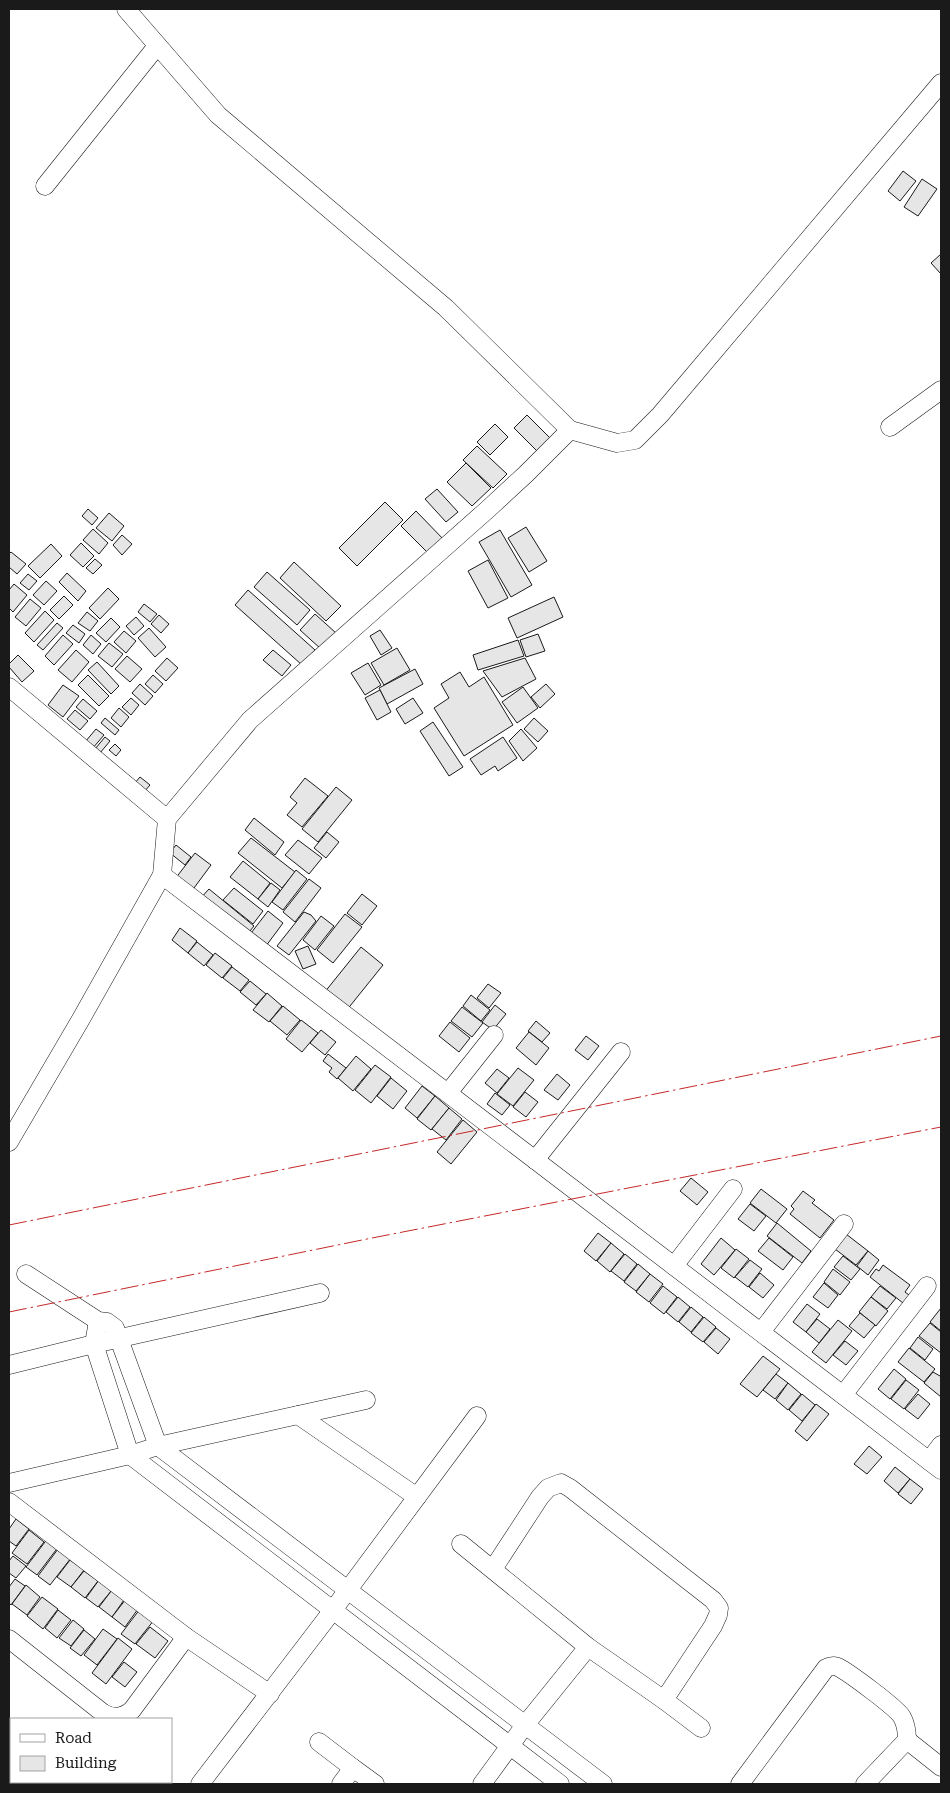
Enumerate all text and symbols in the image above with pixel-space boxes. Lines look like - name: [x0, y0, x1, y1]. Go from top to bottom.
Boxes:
- legend: [10, 1718, 172, 1783]
- text: Road: [55, 1729, 92, 1747]
- text: Building: [55, 1754, 117, 1772]

